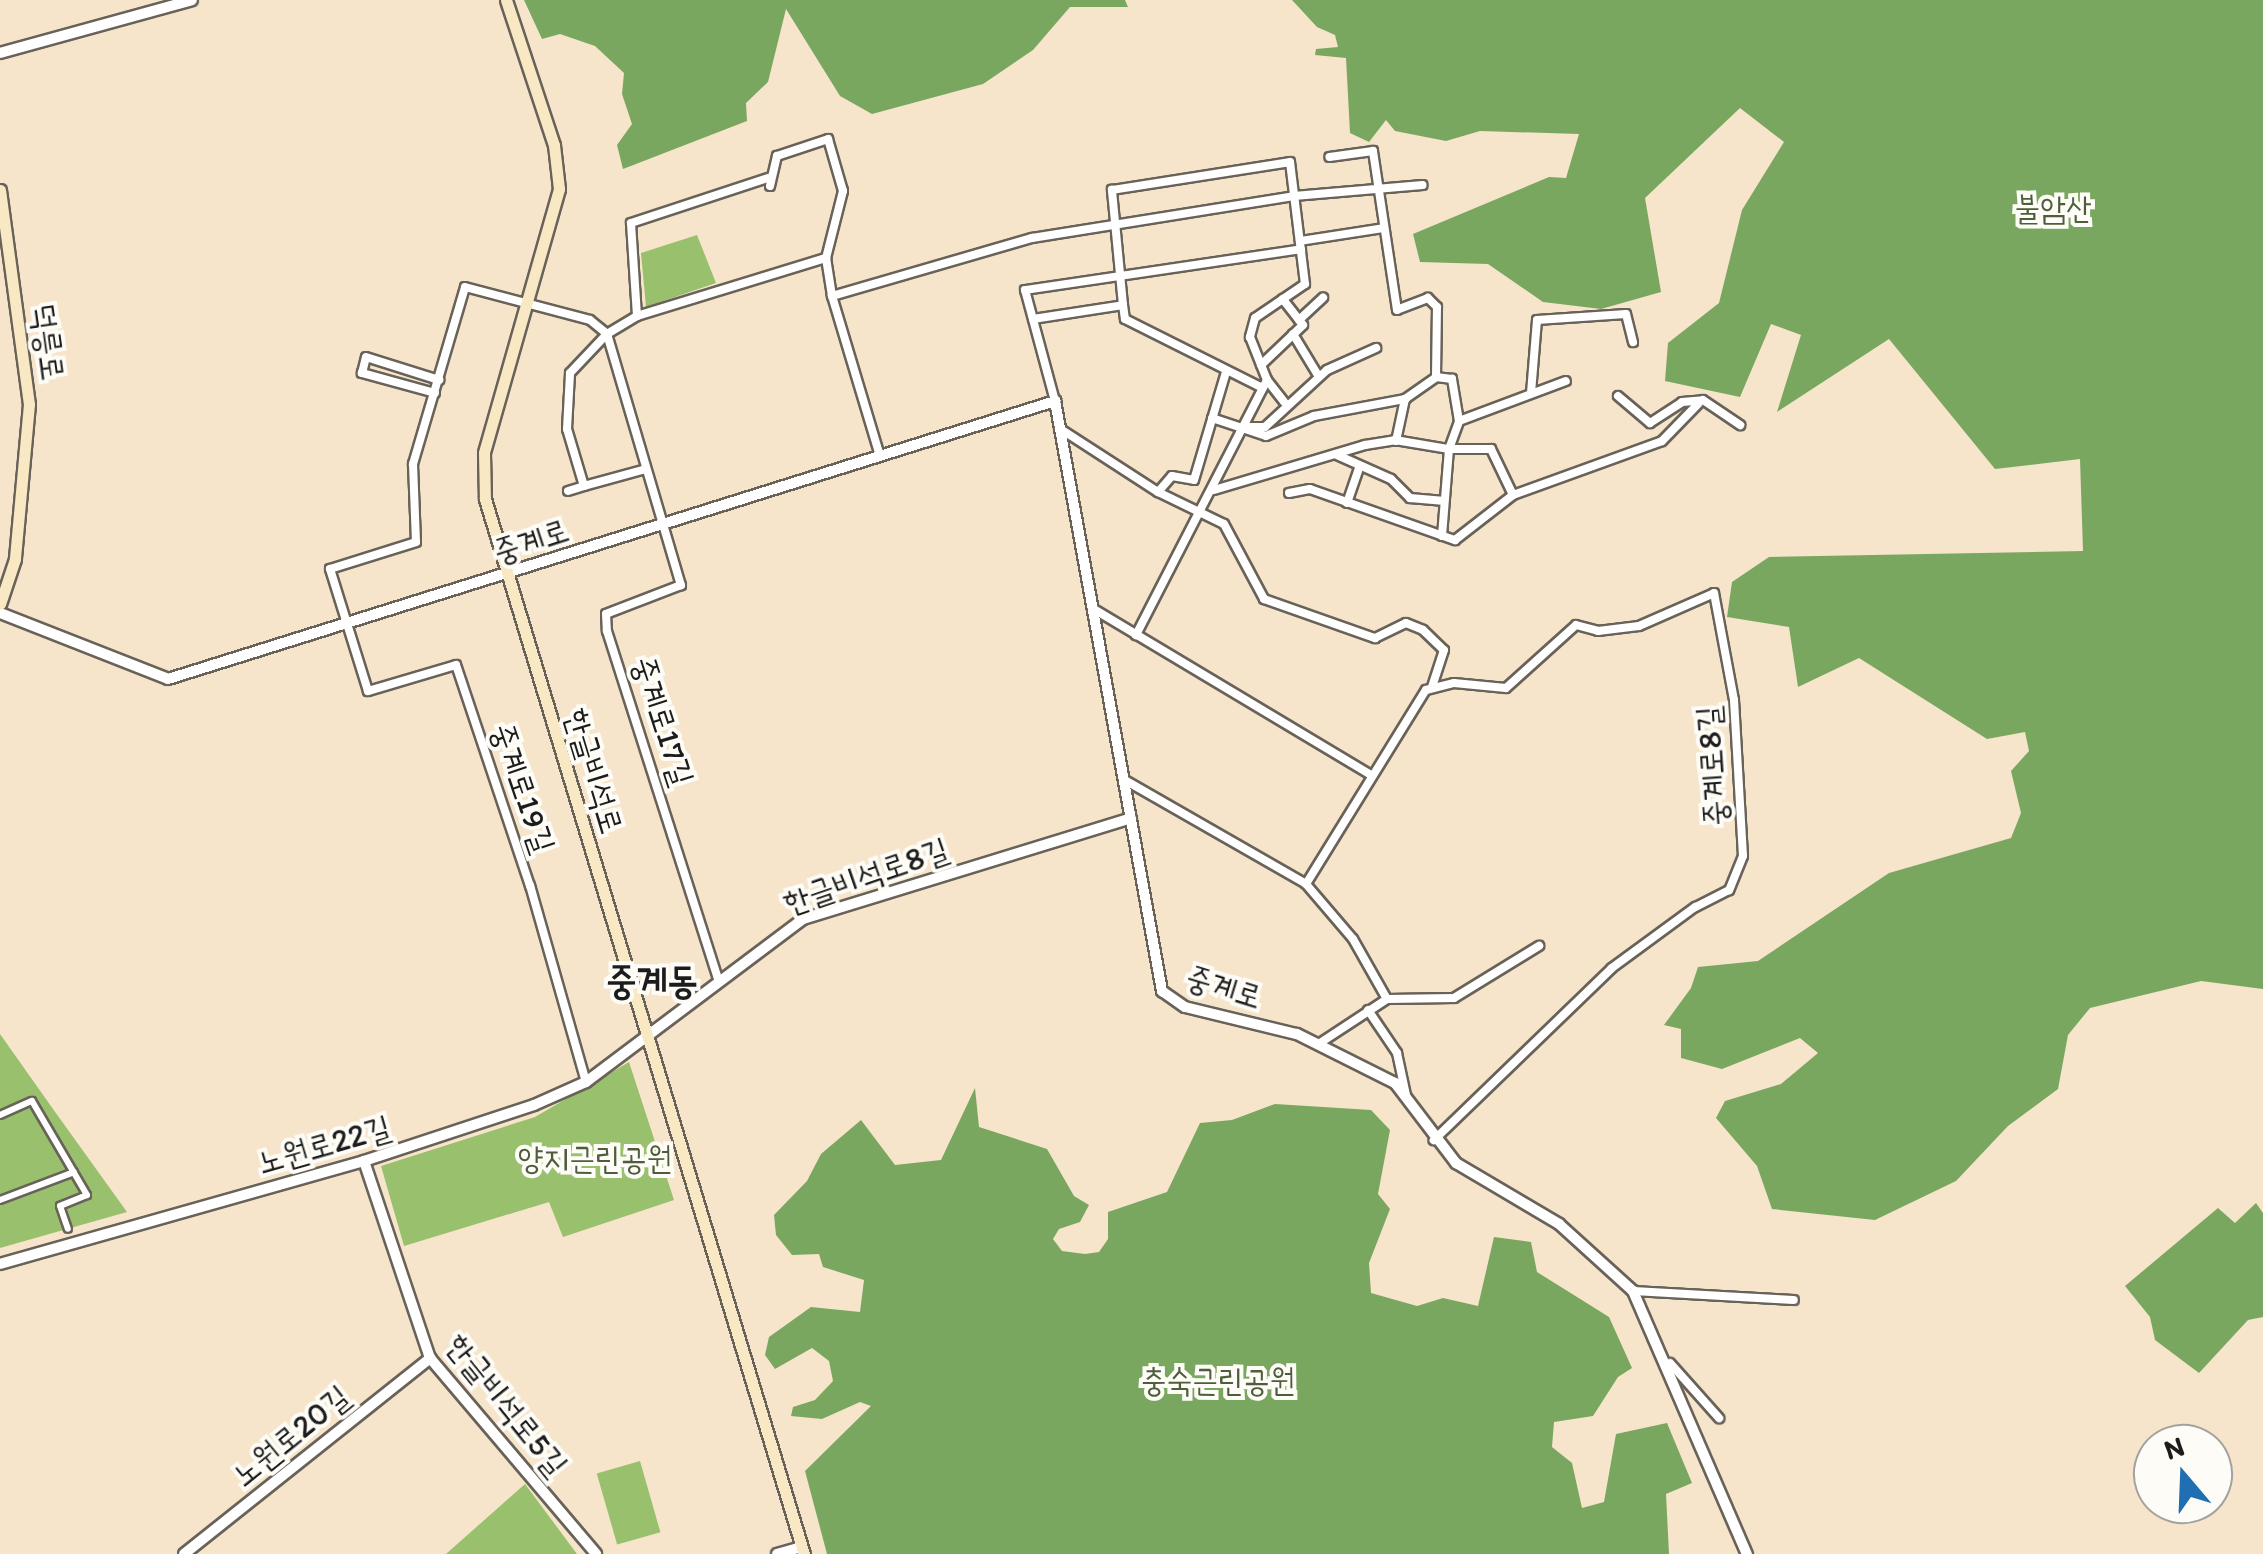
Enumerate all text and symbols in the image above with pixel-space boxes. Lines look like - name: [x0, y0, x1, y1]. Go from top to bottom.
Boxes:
- park label: 불암산: [2014, 189, 2092, 227]
- street label: 덕릉로: [24, 301, 72, 383]
- street label: 중계로: [488, 511, 574, 571]
- street label: 중계로17길: [624, 651, 702, 791]
- street label: 한글비석로: [557, 704, 631, 838]
- street label: 중계로8길: [1689, 705, 1735, 827]
- street label: 중계로19길: [483, 718, 563, 858]
- street label: 한글비석로8길: [778, 830, 954, 922]
- street label: 중계로: [1181, 957, 1267, 1017]
- district label: 중계동: [606, 958, 698, 1004]
- street label: 노원로22길: [253, 1108, 395, 1182]
- park label: 양지근린공원: [518, 1139, 672, 1177]
- street label: 한글비석로5길: [438, 1326, 576, 1484]
- park label: 충숙근린공원: [1141, 1361, 1295, 1399]
- street label: 노원로20길: [225, 1377, 357, 1495]
- north arrow: [2133, 1424, 2233, 1524]
- text: N: [2159, 1428, 2188, 1467]

